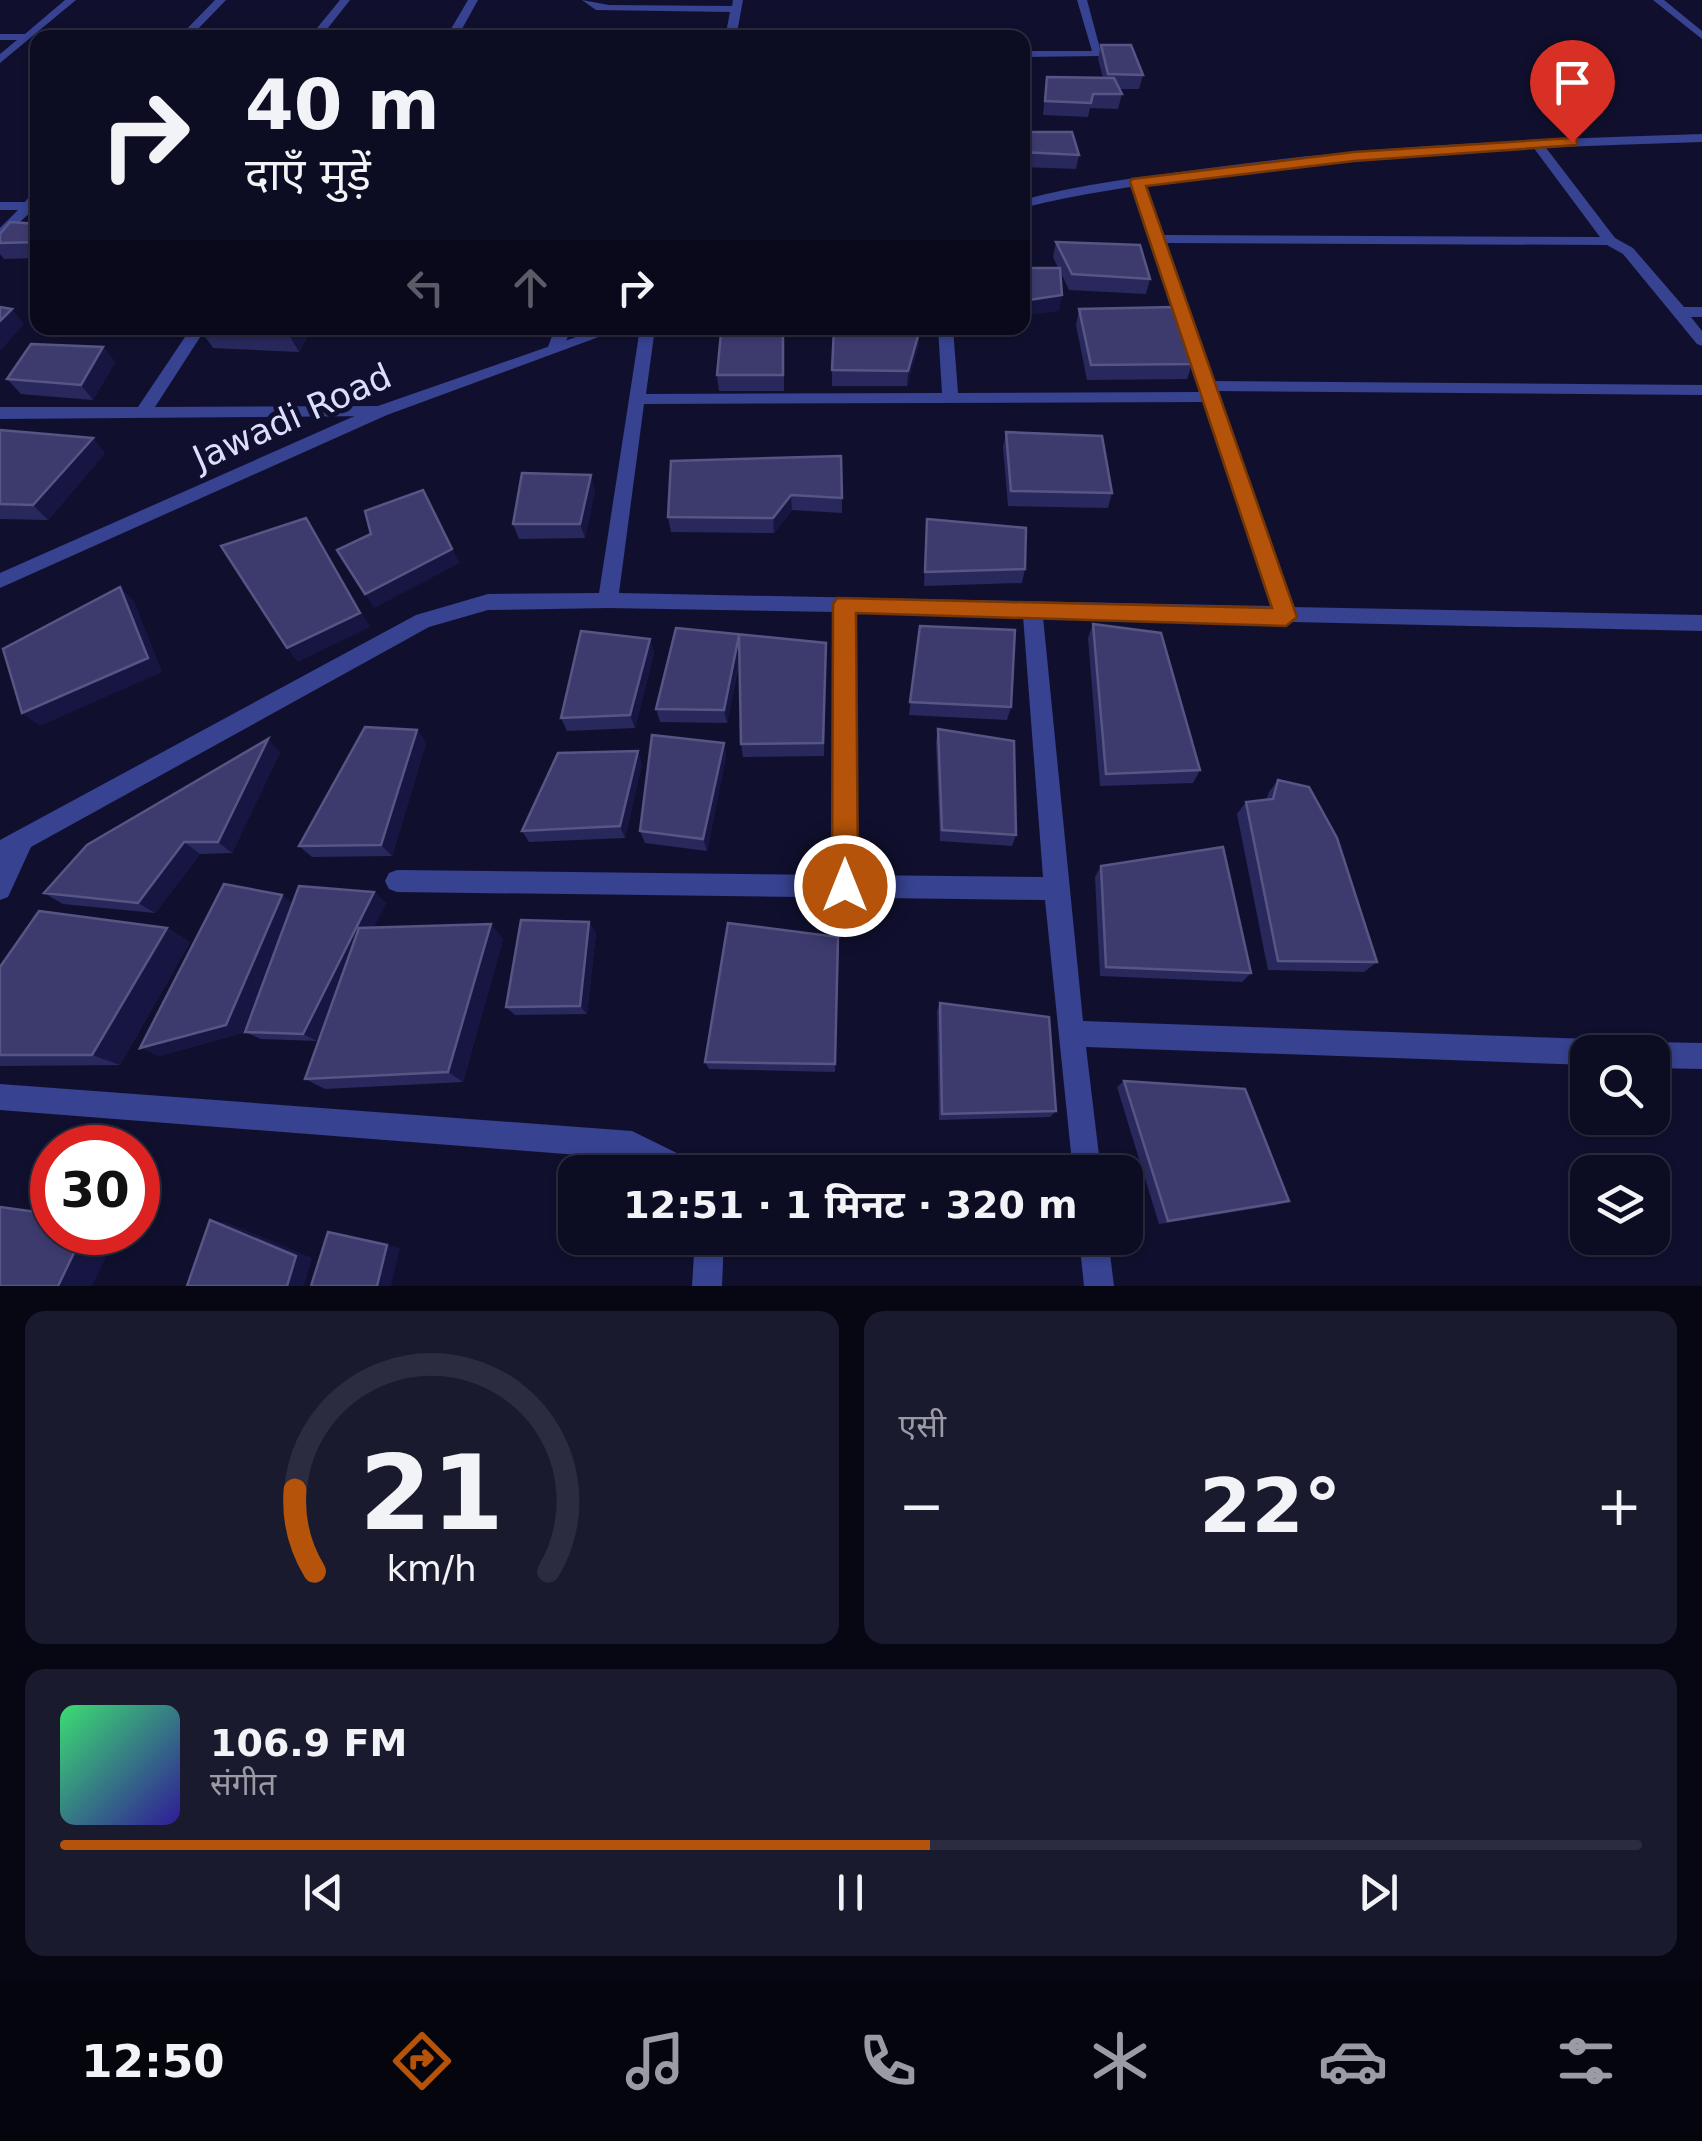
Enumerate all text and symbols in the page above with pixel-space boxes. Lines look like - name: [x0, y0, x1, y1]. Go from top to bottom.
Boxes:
- pin: [1530, 40, 1615, 143]
- icon: arrive: [1545, 55, 1600, 110]
- text: 40 m: [245, 64, 440, 146]
- icon: right: [80, 70, 210, 200]
- text: दाएँ मुड़ें: [245, 148, 371, 201]
- icon: left: [398, 260, 453, 315]
- icon: ahead: [503, 260, 558, 315]
- icon: right: [608, 260, 663, 315]
- street label: Jawadi Road: [185, 355, 397, 479]
- position arrow: [793, 834, 897, 938]
- map controls: [1570, 1035, 1670, 1255]
- button: search: [1570, 1035, 1670, 1135]
- speed limit sign: 30: [30, 1125, 160, 1255]
- button: layers: [1570, 1155, 1670, 1255]
- text: 12:51 · 1 मिनट · 320 m: [623, 1183, 1078, 1227]
- text: एसी: [899, 1407, 946, 1445]
- text: 21: [359, 1432, 504, 1554]
- text: 22°: [1199, 1462, 1341, 1550]
- text: −: [899, 1474, 945, 1538]
- text: +: [1596, 1474, 1642, 1538]
- text: km/h: [387, 1548, 477, 1589]
- text: 106.9 FM: [210, 1721, 407, 1765]
- text: संगीत: [210, 1765, 276, 1803]
- icon: previous: [296, 1865, 351, 1920]
- icon: pause: [823, 1865, 878, 1920]
- icon: next: [1351, 1865, 1406, 1920]
- icon: directions: [387, 2026, 457, 2096]
- icon: music: [620, 2026, 690, 2096]
- icon: phone: [853, 2026, 923, 2096]
- icon: climate: [1085, 2026, 1155, 2096]
- icon: car: [1318, 2026, 1388, 2096]
- icon: filters: [1551, 2026, 1621, 2096]
- text: 12:50: [81, 2035, 225, 2088]

